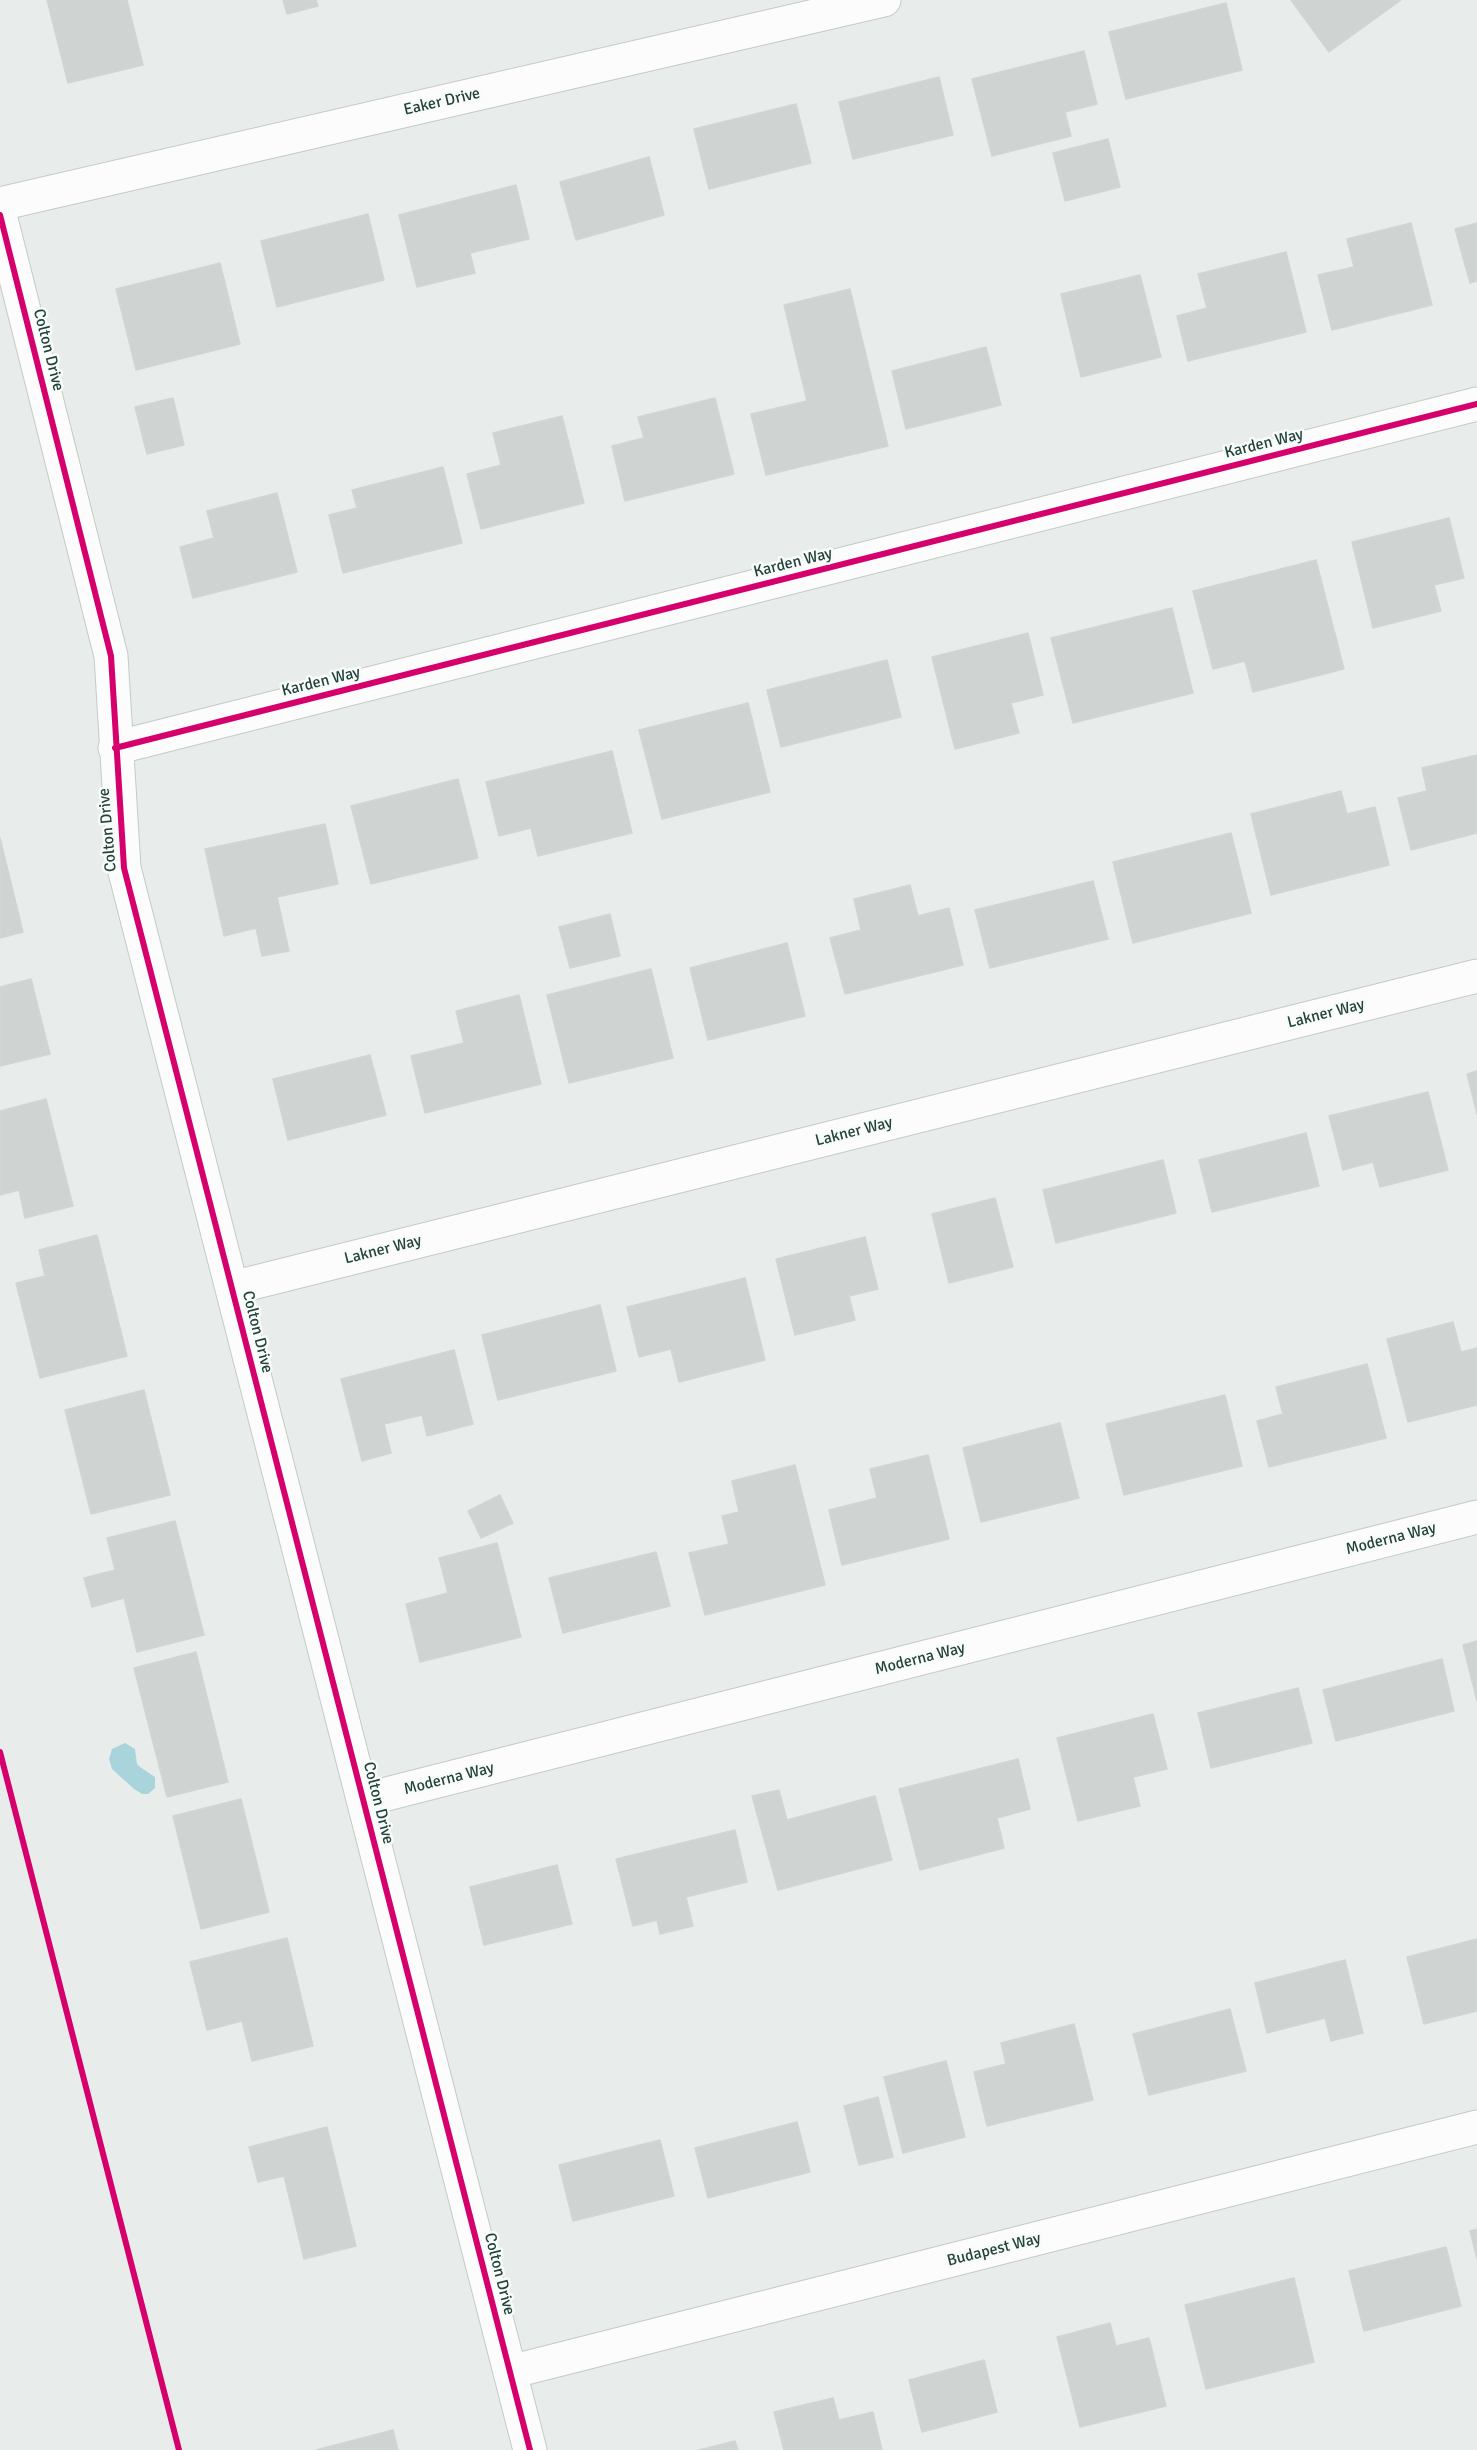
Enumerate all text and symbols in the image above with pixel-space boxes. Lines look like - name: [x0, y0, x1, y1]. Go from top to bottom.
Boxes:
- street label: Eaker Drive: [402, 84, 482, 120]
- street label: Colton Drive: [29, 307, 67, 393]
- street label: Karden Way: [1223, 425, 1305, 463]
- street label: Karden Way: [752, 544, 834, 582]
- street label: Karden Way: [280, 663, 362, 701]
- street label: Colton Drive: [95, 787, 121, 873]
- street label: Lakner Way: [1285, 995, 1367, 1033]
- street label: Lakner Way: [813, 1113, 895, 1151]
- street label: Lakner Way: [342, 1231, 424, 1269]
- street label: Colton Drive: [238, 1289, 276, 1375]
- street label: Moderna Way: [1344, 1519, 1438, 1559]
- street label: Moderna Way: [873, 1639, 967, 1679]
- street label: Moderna Way: [402, 1759, 496, 1799]
- street label: Colton Drive: [359, 1760, 397, 1846]
- street label: Budapest Way: [945, 2229, 1043, 2271]
- street label: Colton Drive: [480, 2231, 518, 2317]

